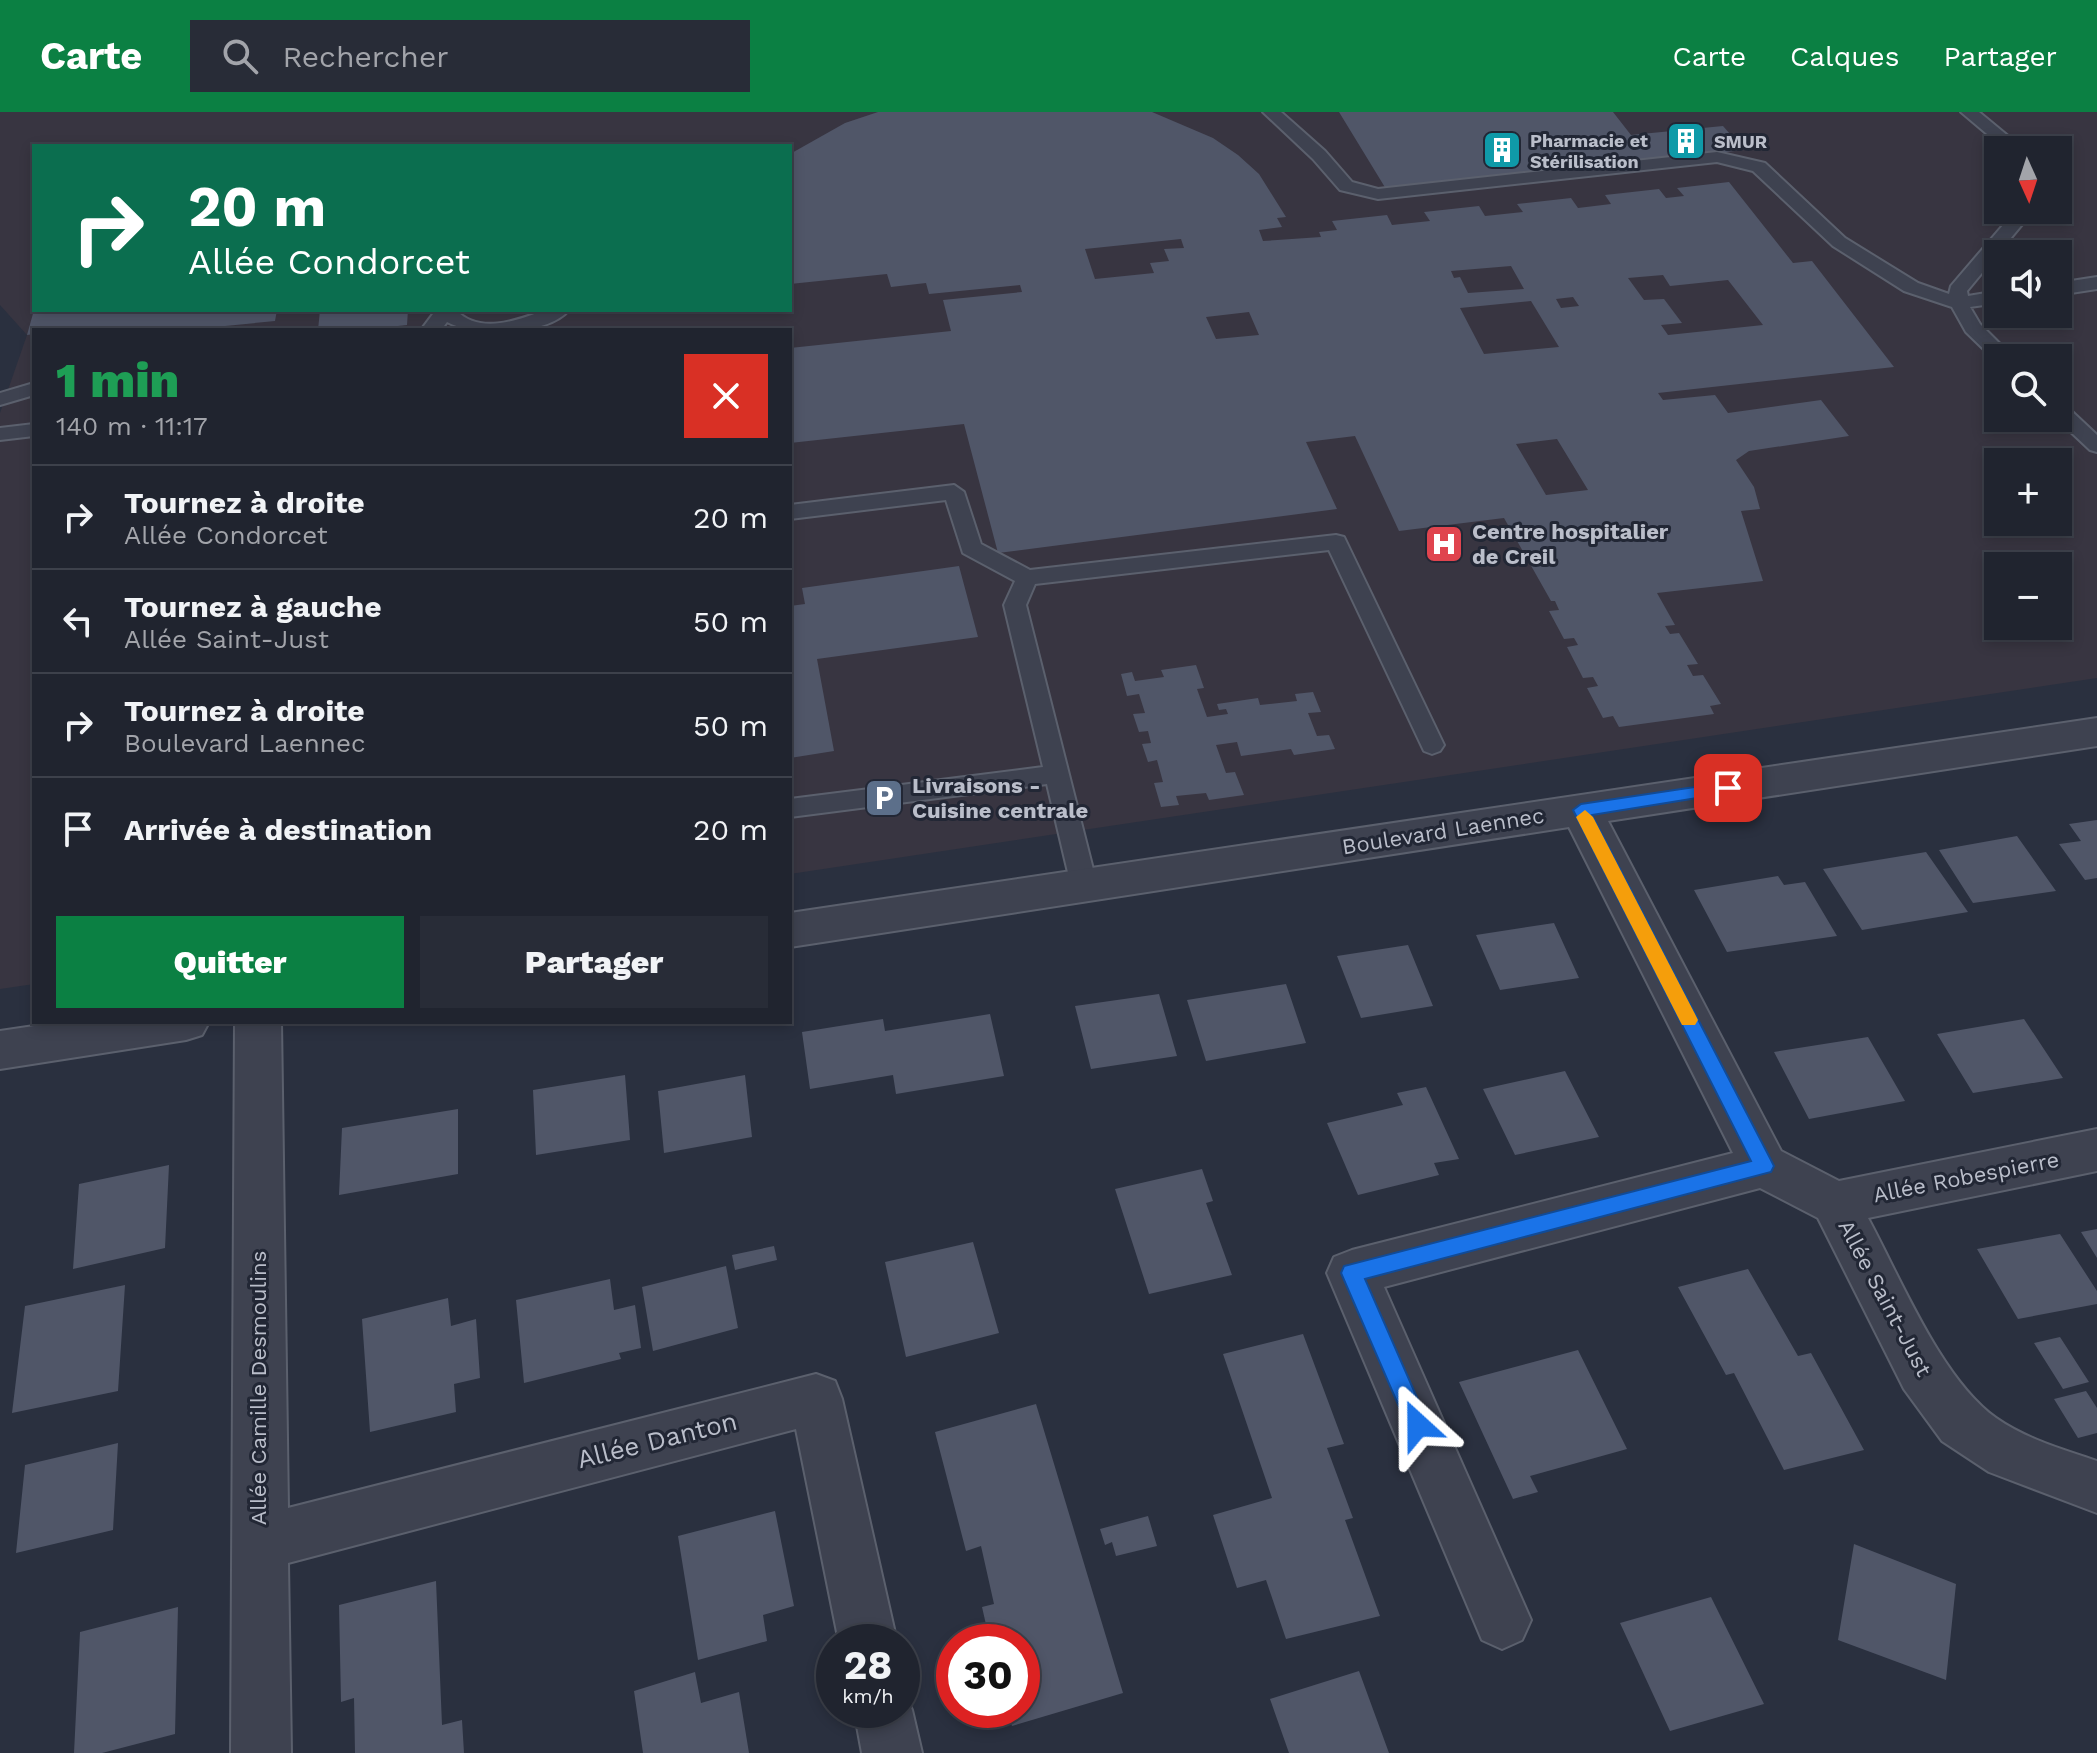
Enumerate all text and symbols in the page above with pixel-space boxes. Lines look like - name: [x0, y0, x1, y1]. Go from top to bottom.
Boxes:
- search box: [190, 20, 750, 92]
- text: Carte: [40, 34, 142, 78]
- icon: search: [218, 34, 262, 78]
- text: Rechercher: [282, 39, 449, 74]
- text: Carte: [1673, 40, 1746, 73]
- text: Calques: [1790, 40, 1899, 73]
- text: Partager: [1943, 40, 2057, 73]
- building icon: SMUR: [1665, 120, 1707, 162]
- building icon: Pharmacie et Stérilisation: [1481, 129, 1523, 171]
- place label: Pharmacie et Stérilisation: [1530, 130, 1648, 172]
- place label: SMUR: [1714, 131, 1768, 152]
- north arrow: [1984, 136, 2072, 224]
- map controls: [1984, 136, 2072, 640]
- text: 20 m: [188, 174, 326, 240]
- icon: right: [56, 176, 160, 280]
- button: sound: [1984, 240, 2072, 328]
- text: Allée Condorcet: [188, 241, 470, 283]
- button: search: [1984, 344, 2072, 432]
- text: 1 min: [56, 352, 179, 409]
- button: close: [684, 354, 768, 438]
- text: 140 m · 11:17: [56, 411, 208, 441]
- button: +: [1984, 448, 2072, 536]
- text: Tournez à droite: [124, 485, 365, 520]
- icon: right: [56, 495, 100, 539]
- text: 20 m: [693, 500, 768, 535]
- place label: Centre hospitalier de Creil: [1472, 519, 1669, 569]
- text: Allée Condorcet: [124, 520, 328, 550]
- hospital icon: Centre hospitalier de Creil: [1423, 523, 1465, 565]
- button: −: [1984, 552, 2072, 640]
- text: Tournez à gauche: [124, 589, 382, 624]
- icon: left: [56, 599, 100, 643]
- text: 50 m: [693, 604, 768, 639]
- text: Allée Saint-Just: [124, 624, 329, 654]
- text: Tournez à droite: [124, 693, 365, 728]
- icon: right: [56, 703, 100, 747]
- text: 50 m: [693, 708, 768, 743]
- text: Boulevard Laennec: [124, 728, 366, 758]
- pin: [1694, 754, 1762, 822]
- icon: arrive: [1706, 766, 1750, 810]
- place label: Livraisons - Cuisine centrale: [912, 773, 1088, 823]
- parking icon: Livraisons - Cuisine centrale: [863, 777, 905, 819]
- street label: Boulevard Laennec: [1340, 803, 1546, 859]
- icon: arrive: [56, 807, 100, 851]
- text: Arrivée à destination: [124, 812, 432, 847]
- text: 20 m: [693, 812, 768, 847]
- button: Quitter: [56, 916, 404, 1008]
- button: Partager: [420, 916, 768, 1008]
- street label: Allée Robespierre: [1871, 1147, 2061, 1207]
- street label: Allée Saint-Just: [1833, 1216, 1937, 1380]
- street label: Allée Camille Desmoulins: [246, 1251, 271, 1525]
- position arrow: [1376, 1383, 1460, 1467]
- street label: Allée Danton: [574, 1406, 740, 1474]
- speed limit sign: 30: [936, 1624, 1040, 1728]
- text: 28: [844, 1642, 892, 1689]
- text: km/h: [842, 1684, 894, 1708]

